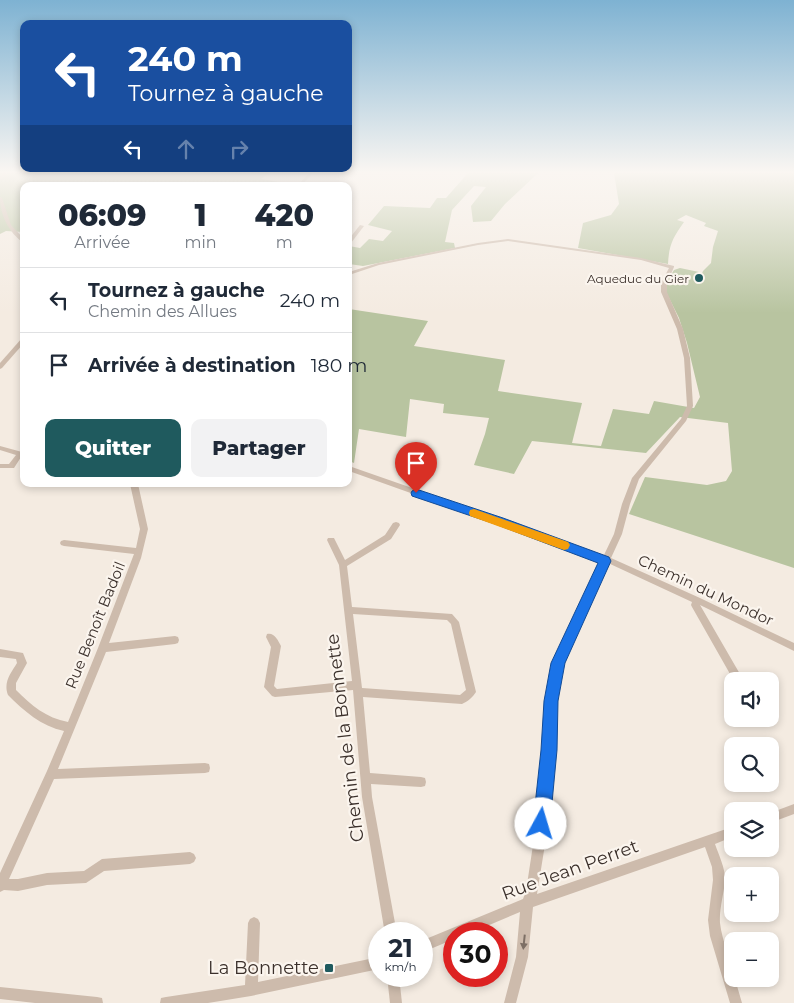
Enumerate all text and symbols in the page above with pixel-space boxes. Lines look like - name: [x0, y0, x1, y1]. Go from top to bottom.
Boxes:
- text: 240 m: [128, 37, 243, 80]
- icon: left: [45, 40, 110, 105]
- text: Tournez à gauche: [128, 80, 324, 107]
- icon: left: [119, 135, 147, 163]
- icon: ahead: [172, 135, 200, 163]
- icon: right: [225, 135, 253, 163]
- text: 06:09: [58, 197, 146, 234]
- text: 1: [194, 197, 207, 234]
- text: 420: [255, 197, 314, 234]
- text: Arrivée: [74, 233, 130, 252]
- text: min: [184, 233, 217, 252]
- text: m: [276, 233, 293, 252]
- place label: Aqueduc du Gier: [587, 271, 689, 286]
- marker: Aqueduc du Gier: [693, 272, 705, 284]
- text: Tournez à gauche: [88, 279, 265, 302]
- icon: left: [45, 286, 73, 314]
- text: 240 m: [280, 289, 340, 312]
- text: Chemin des Allues: [88, 302, 237, 321]
- icon: arrive: [45, 351, 73, 379]
- text: Arrivée à destination: [88, 354, 296, 377]
- text: 180 m: [311, 354, 367, 377]
- button: Quitter: [45, 419, 181, 477]
- button: Partager: [191, 419, 327, 477]
- pin: [395, 442, 437, 493]
- icon: arrive: [402, 449, 430, 477]
- street label: Chemin du Mondor: [635, 550, 777, 630]
- street label: Rue Benoît Badoil: [61, 559, 129, 691]
- street label: Chemin de la Bonnette: [321, 633, 369, 843]
- map controls: [724, 672, 779, 987]
- button: sound: [724, 672, 779, 727]
- button: search: [724, 737, 779, 792]
- position arrow: [514, 797, 566, 849]
- button: layers: [724, 802, 779, 857]
- street label: Rue Jean Perret: [499, 835, 641, 905]
- button: +: [724, 867, 779, 922]
- speed limit sign: 30: [443, 922, 508, 987]
- button: −: [724, 932, 779, 987]
- text: 21: [388, 933, 413, 963]
- one-way arrow: [520, 934, 528, 950]
- place label: La Bonnette: [208, 957, 319, 979]
- text: km/h: [384, 959, 417, 974]
- marker: La Bonnette: [323, 962, 335, 974]

